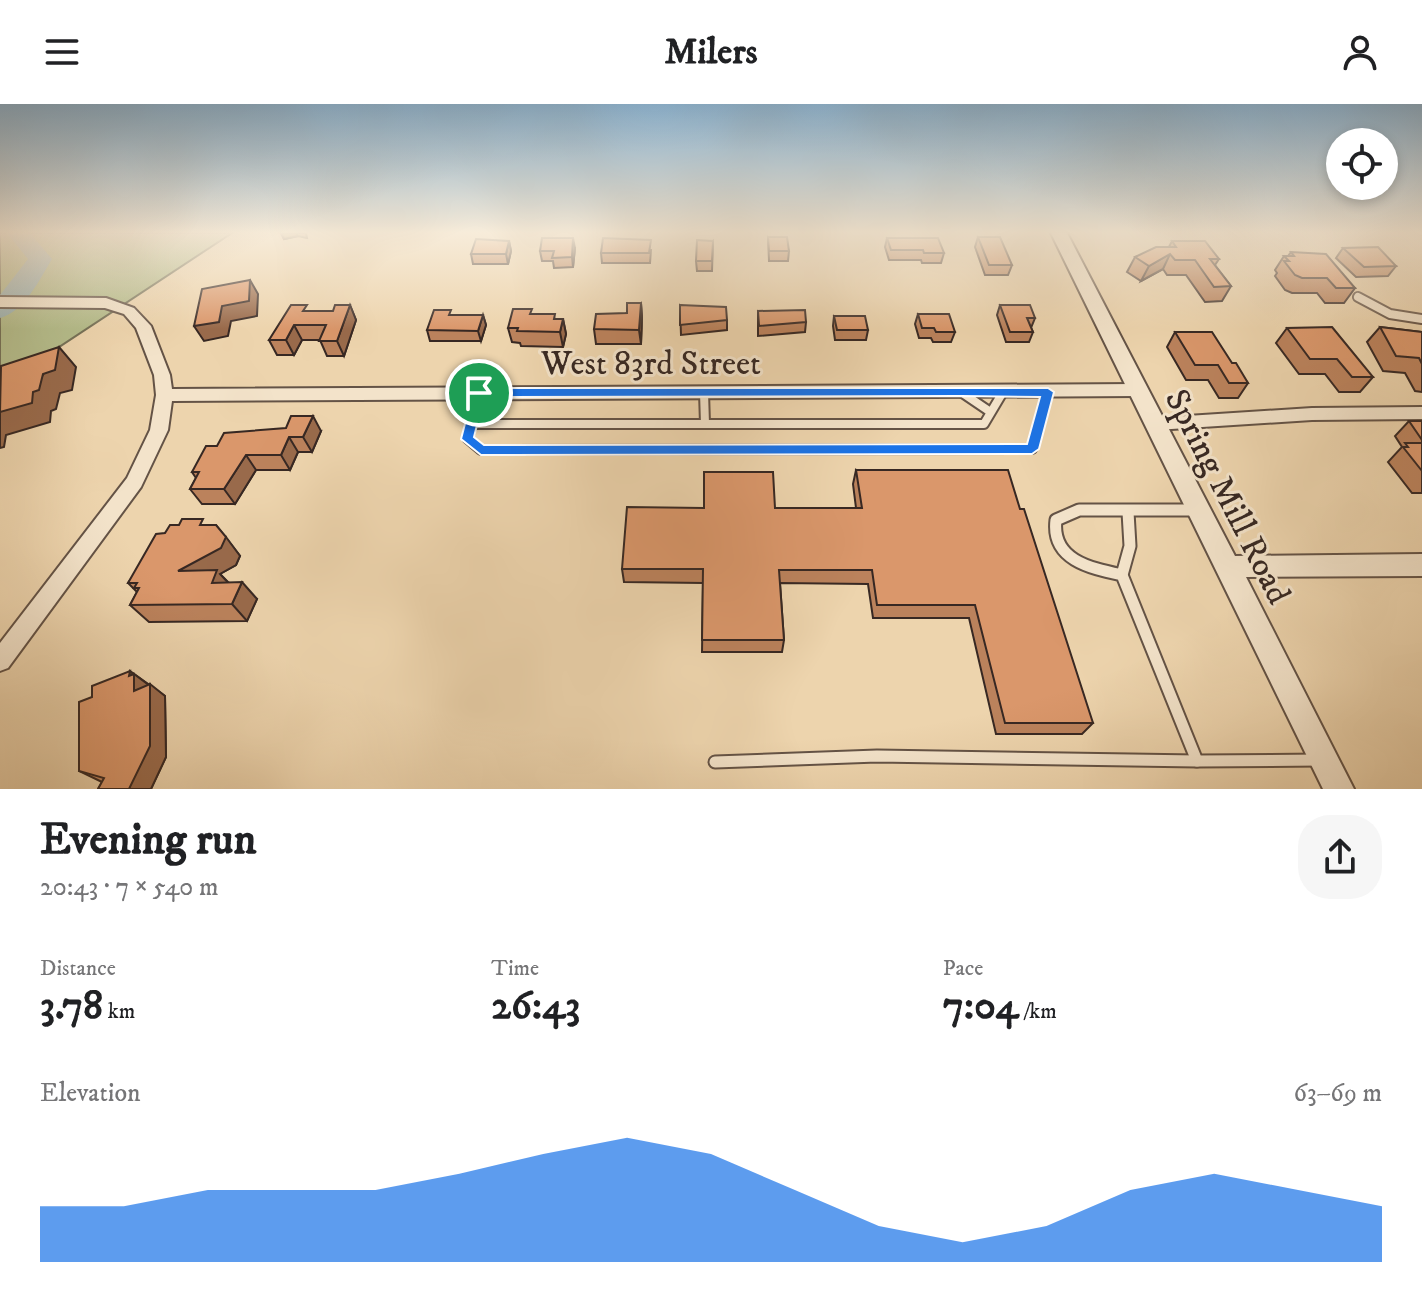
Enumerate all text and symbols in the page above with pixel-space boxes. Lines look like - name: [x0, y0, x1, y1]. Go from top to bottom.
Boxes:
- icon: menu: [40, 30, 84, 74]
- text: Milers: [664, 30, 758, 75]
- icon: person: [1338, 30, 1382, 74]
- map controls: [1326, 128, 1398, 200]
- button: locate: [1326, 128, 1398, 200]
- street label: West 83rd Street: [540, 343, 761, 385]
- pin: [445, 359, 513, 427]
- icon: arrive: [457, 371, 501, 415]
- street label: Spring Mill Road: [1155, 382, 1299, 611]
- text: Evening run: [40, 813, 257, 868]
- button: share: [1298, 815, 1382, 899]
- text: 20:43 · 7 × 540 m: [40, 871, 218, 904]
- text: Distance: [40, 955, 116, 982]
- text: Time: [491, 955, 539, 982]
- text: Pace: [943, 955, 983, 982]
- text: 3.78: [40, 982, 103, 1032]
- text: 26:43: [491, 982, 580, 1032]
- text: 7:04: [943, 982, 1019, 1032]
- text: km: [103, 998, 135, 1025]
- text: /km: [1019, 998, 1057, 1025]
- text: Elevation: [40, 1077, 141, 1110]
- text: 63–69 m: [1293, 1077, 1382, 1110]

